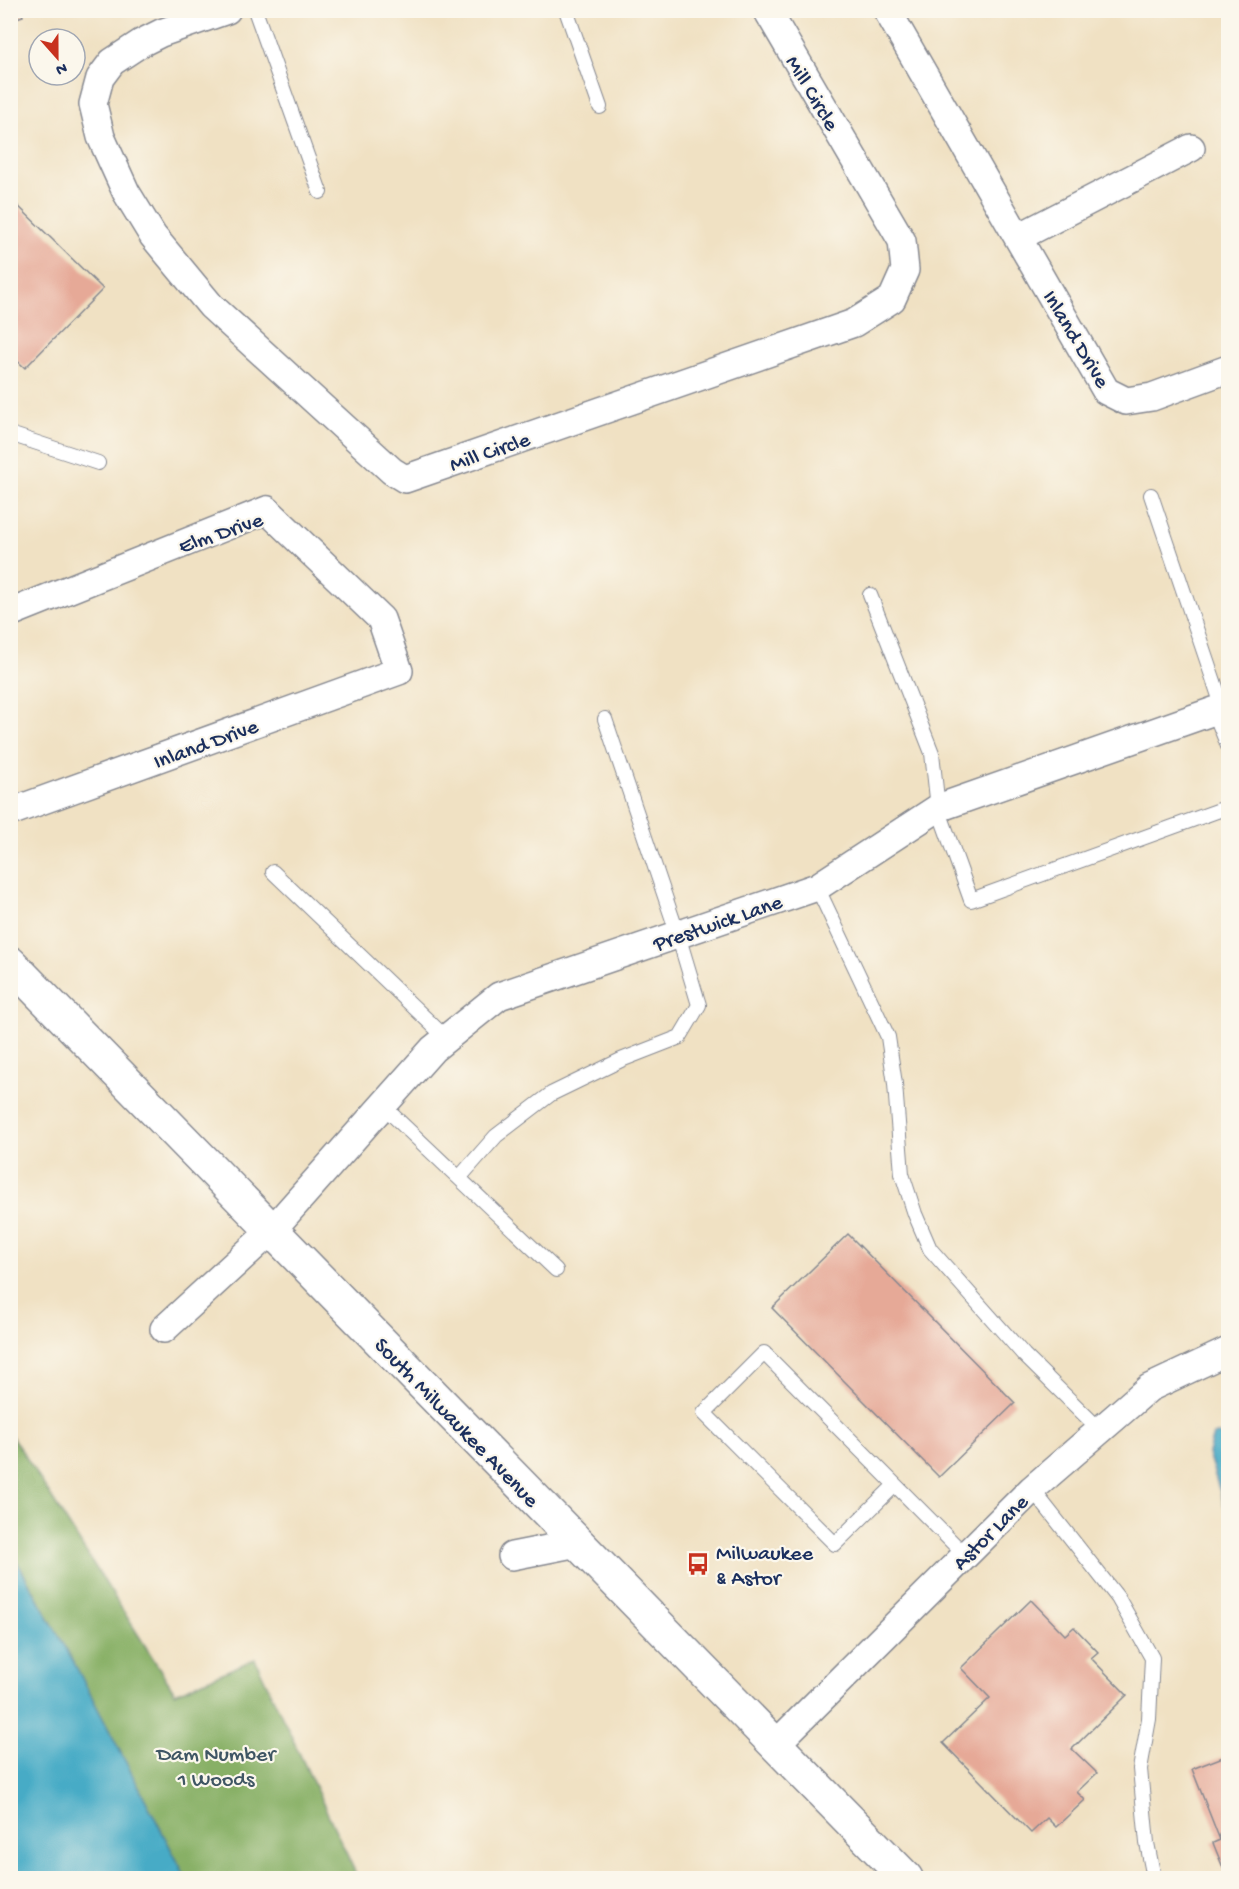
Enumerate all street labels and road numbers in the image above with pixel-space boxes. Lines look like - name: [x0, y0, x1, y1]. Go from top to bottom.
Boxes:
- street label: Mill Circle: [778, 52, 843, 137]
- street label: Inland Drive: [1035, 287, 1114, 394]
- street label: Mill Circle: [447, 428, 534, 480]
- street label: Elm Drive: [176, 508, 267, 561]
- street label: Inland Drive: [151, 715, 263, 777]
- street label: Prestwick Lane: [649, 890, 787, 959]
- street label: South Milwaukee Avenue: [367, 1333, 544, 1515]
- street label: Astor Lane: [948, 1490, 1036, 1577]

